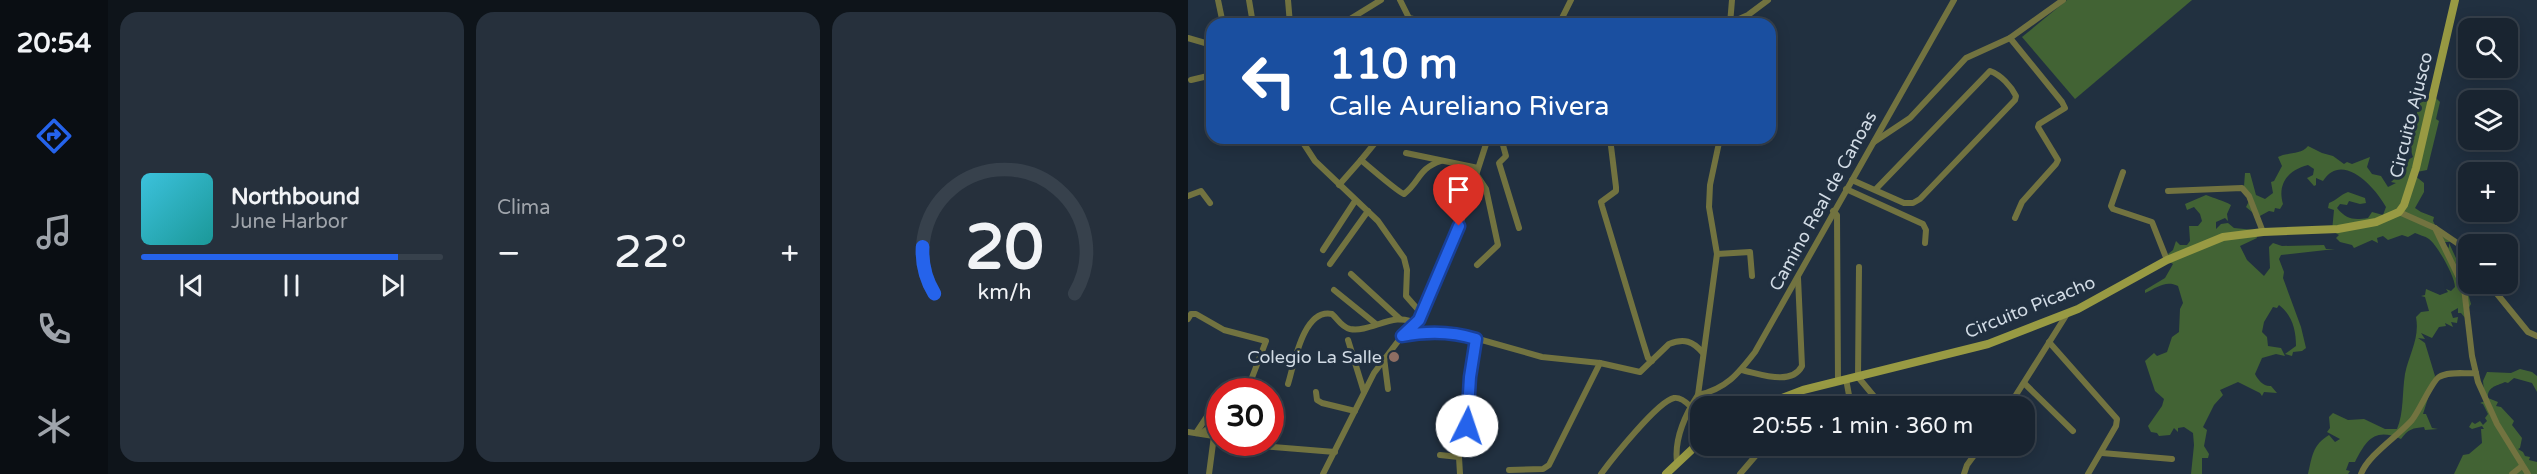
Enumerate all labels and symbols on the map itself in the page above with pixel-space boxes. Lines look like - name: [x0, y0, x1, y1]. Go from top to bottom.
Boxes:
- street label: Circuito Ajusco: [2385, 50, 2437, 180]
- street label: Camino Real de Canoas: [1764, 107, 1882, 295]
- pin: [1433, 164, 1484, 226]
- street label: Circuito Picacho: [1962, 271, 2098, 343]
- place label: Colegio La Salle: [1247, 346, 1382, 368]
- marker: Colegio La Salle: [1387, 350, 1401, 364]
- speed limit sign: 30: [1206, 378, 1284, 456]
- position arrow: [1435, 394, 1499, 458]

